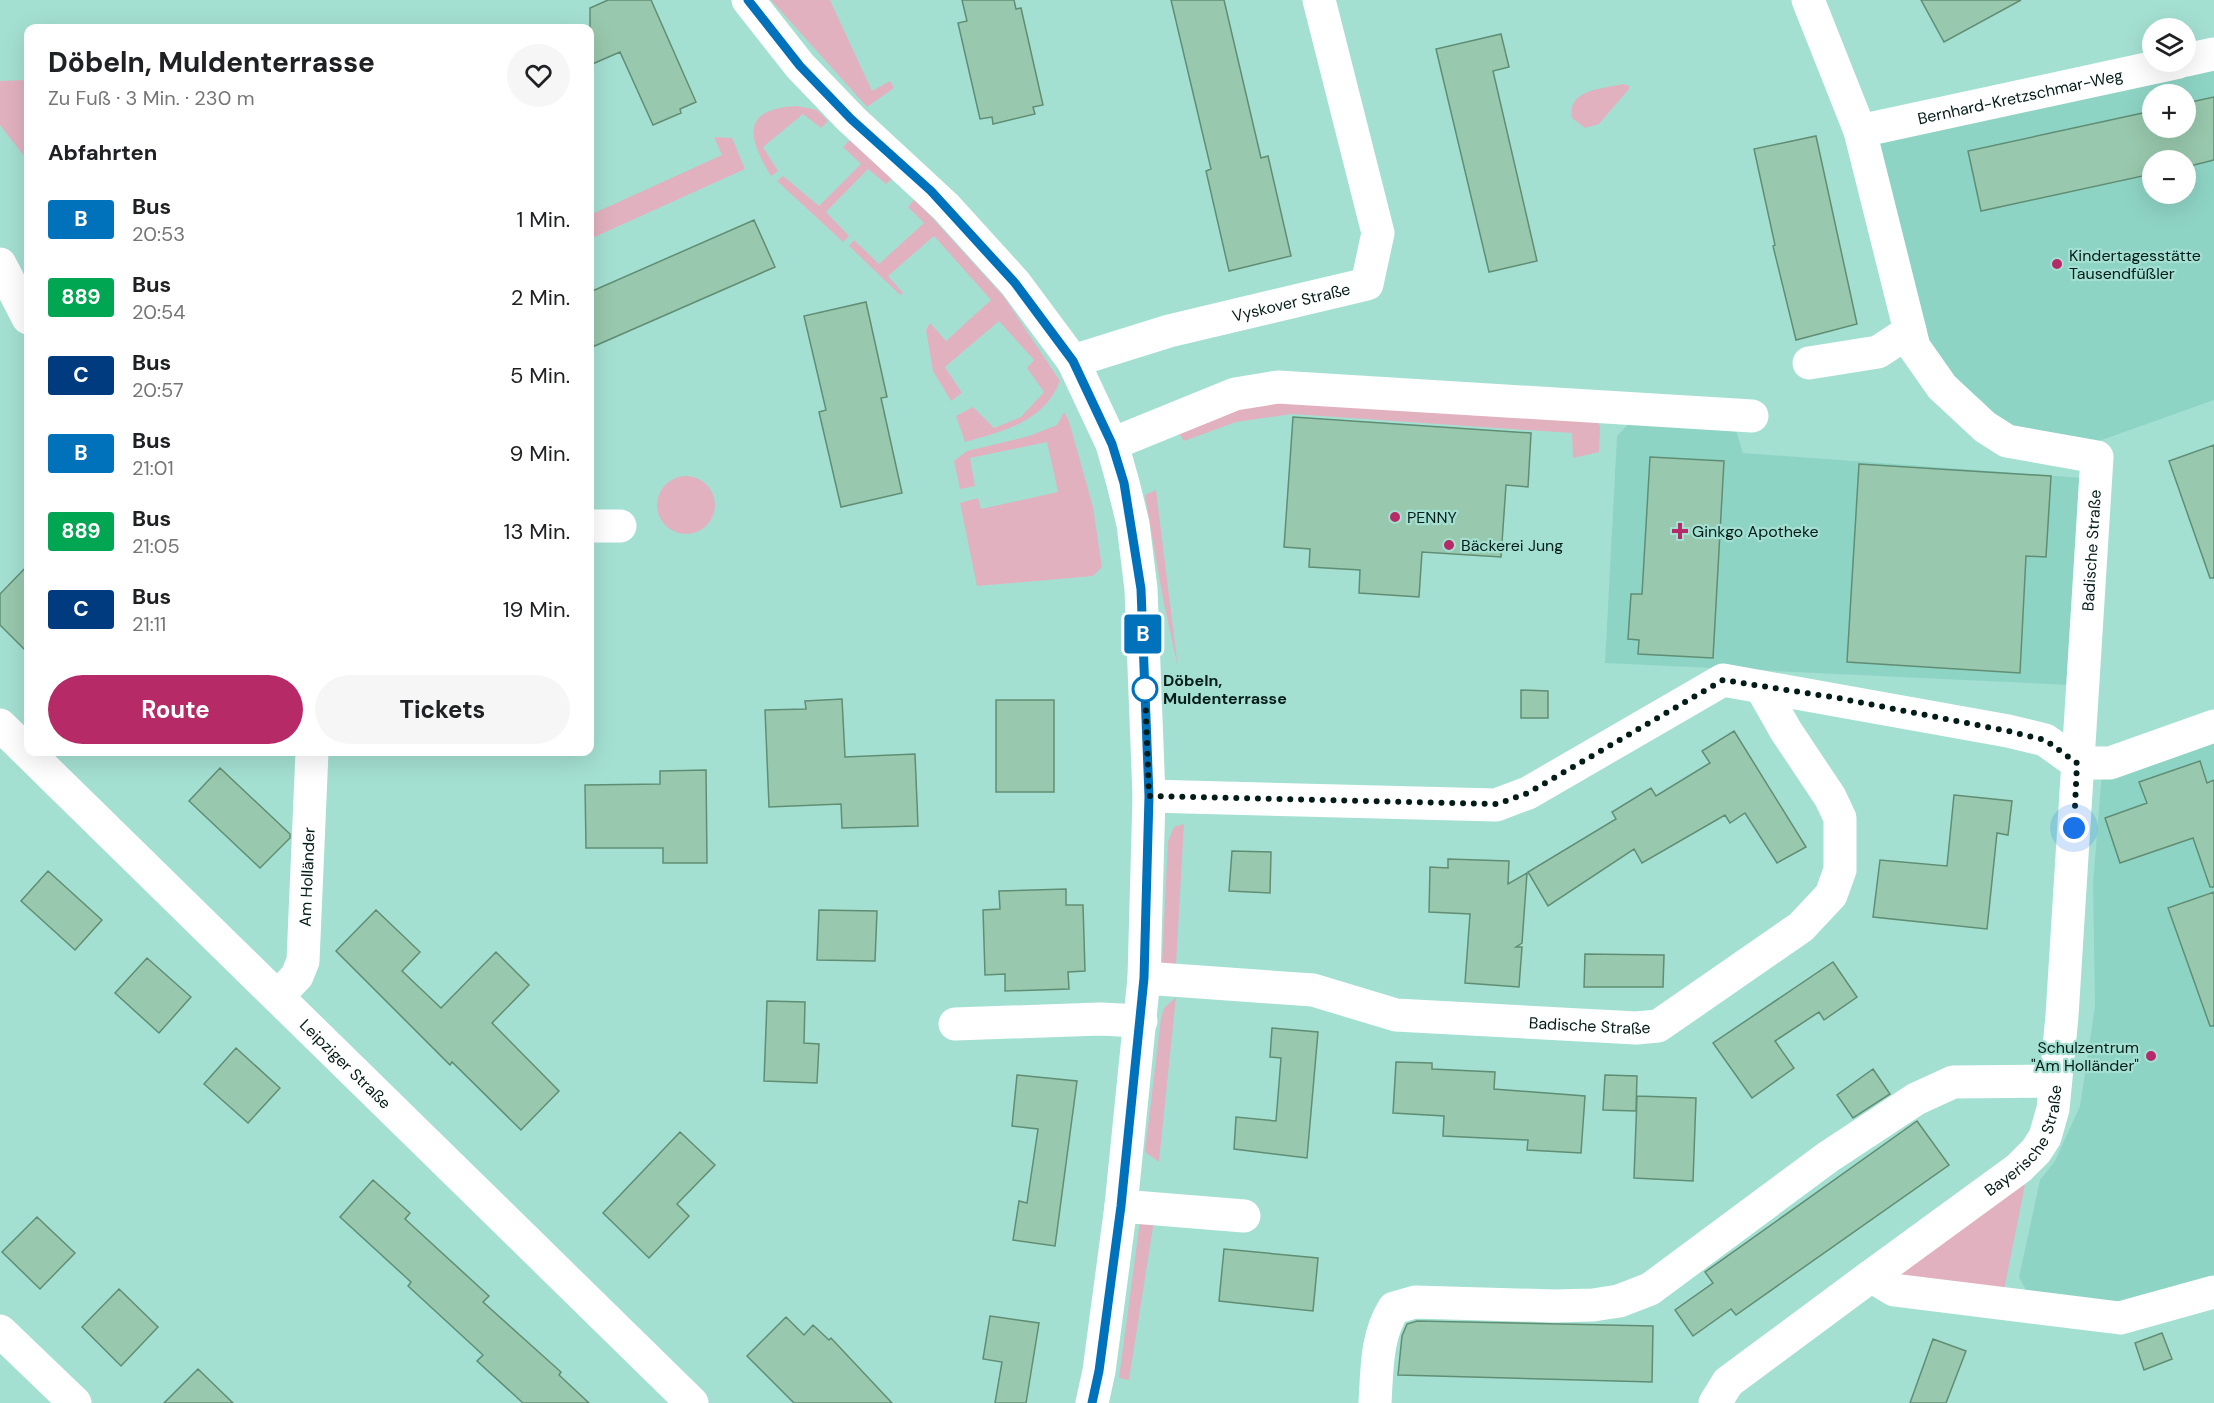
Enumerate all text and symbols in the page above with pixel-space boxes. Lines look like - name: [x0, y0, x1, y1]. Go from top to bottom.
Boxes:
- map controls: [2142, 18, 2196, 204]
- button: layers: [2142, 18, 2196, 72]
- text: Döbeln, Muldenterrasse: [48, 44, 375, 81]
- button: heart: [507, 44, 570, 107]
- street label: Bernhard-Kretzschmar-Weg: [1915, 64, 2125, 129]
- button: +: [2142, 84, 2196, 138]
- text: Zu Fuß · 3 Min. · 230 m: [48, 85, 255, 111]
- text: Abfahrten: [48, 138, 157, 167]
- button: −: [2142, 150, 2196, 204]
- text: Bus: [132, 192, 171, 221]
- text: B: [74, 205, 88, 233]
- text: 1 Min.: [517, 205, 570, 234]
- text: 20:53: [132, 221, 185, 247]
- place label: Kindertagesstätte Tausendfüßler: [2069, 245, 2201, 284]
- marker: Kindertagesstätte Tausendfüßler: [2050, 257, 2064, 271]
- text: Bus: [132, 270, 171, 299]
- street label: Vyskover Straße: [1230, 278, 1352, 326]
- text: 889: [61, 283, 101, 311]
- text: 2 Min.: [511, 283, 570, 312]
- text: 20:54: [132, 299, 185, 325]
- text: Bus: [132, 348, 171, 377]
- text: C: [73, 361, 89, 389]
- text: 5 Min.: [510, 361, 570, 390]
- text: 20:57: [132, 377, 184, 403]
- text: Bus: [132, 426, 171, 455]
- text: B: [74, 439, 88, 467]
- text: 9 Min.: [510, 439, 570, 468]
- text: 21:01: [132, 455, 174, 481]
- street label: Badische Straße: [2077, 489, 2105, 612]
- text: Bus: [132, 504, 171, 533]
- place label: PENNY: [1407, 507, 1457, 528]
- marker: PENNY: [1388, 510, 1402, 524]
- text: 889: [61, 517, 101, 545]
- text: 13 Min.: [504, 517, 570, 546]
- place label: Ginkgo Apotheke: [1692, 521, 1819, 542]
- marker: Ginkgo Apotheke: [1673, 524, 1687, 538]
- text: 21:05: [132, 533, 180, 559]
- place label: Bäckerei Jung: [1461, 535, 1563, 556]
- marker: Bäckerei Jung: [1442, 538, 1456, 552]
- text: Bus: [132, 582, 171, 611]
- text: C: [73, 595, 89, 623]
- text: 19 Min.: [503, 595, 570, 624]
- text: 21:11: [132, 611, 166, 637]
- line badge: B: [1124, 614, 1162, 654]
- text: B: [1136, 620, 1150, 648]
- place label: Döbeln, Muldenterrasse: [1163, 670, 1287, 709]
- button: Route: [48, 675, 303, 744]
- button: Tickets: [315, 675, 570, 744]
- marker: Döbeln, Muldenterrasse: [1132, 676, 1158, 702]
- your location: [2059, 813, 2089, 843]
- street label: Am Holländer: [294, 826, 319, 927]
- street label: Badische Straße: [1528, 1012, 1651, 1039]
- street label: Leipziger Straße: [296, 1014, 396, 1113]
- place label: Schulzentrum "Am Holländer": [2031, 1037, 2139, 1076]
- marker: Schulzentrum "Am Holländer": [2144, 1049, 2158, 1063]
- street label: Bayerische Straße: [1980, 1084, 2066, 1200]

